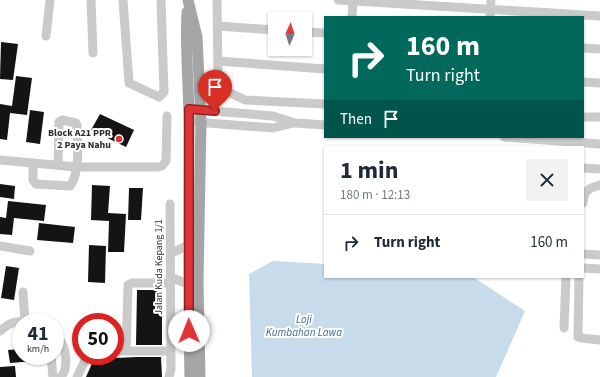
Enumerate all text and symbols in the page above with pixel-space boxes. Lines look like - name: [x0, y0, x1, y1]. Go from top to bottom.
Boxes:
- north arrow: [268, 12, 312, 56]
- map controls: [268, 12, 312, 56]
- text: 160 m: [406, 26, 480, 66]
- icon: right: [340, 32, 392, 84]
- text: Turn right: [406, 63, 480, 88]
- pin: [198, 70, 232, 111]
- icon: arrive: [204, 76, 226, 98]
- icon: arrive: [380, 108, 402, 130]
- text: Then: [340, 109, 372, 130]
- place label: Block A21 PPR 2 Paya Nahu: [48, 126, 111, 152]
- marker: Block A21 PPR 2 Paya Nahu: [114, 134, 124, 144]
- text: 1 min: [340, 153, 398, 188]
- button: close: [526, 159, 568, 201]
- text: 180 m · 12:13: [340, 186, 410, 204]
- street label: Jalan Kuda Kepang 1/1: [152, 219, 166, 315]
- icon: right: [340, 232, 362, 254]
- text: Turn right: [374, 232, 440, 253]
- text: 160 m: [530, 232, 568, 253]
- position arrow: [168, 310, 210, 352]
- water label: Loji Kumbahan Lawa: [266, 312, 342, 340]
- speed limit sign: 50: [72, 313, 124, 365]
- text: 41: [27, 320, 49, 348]
- text: km/h: [27, 342, 49, 356]

